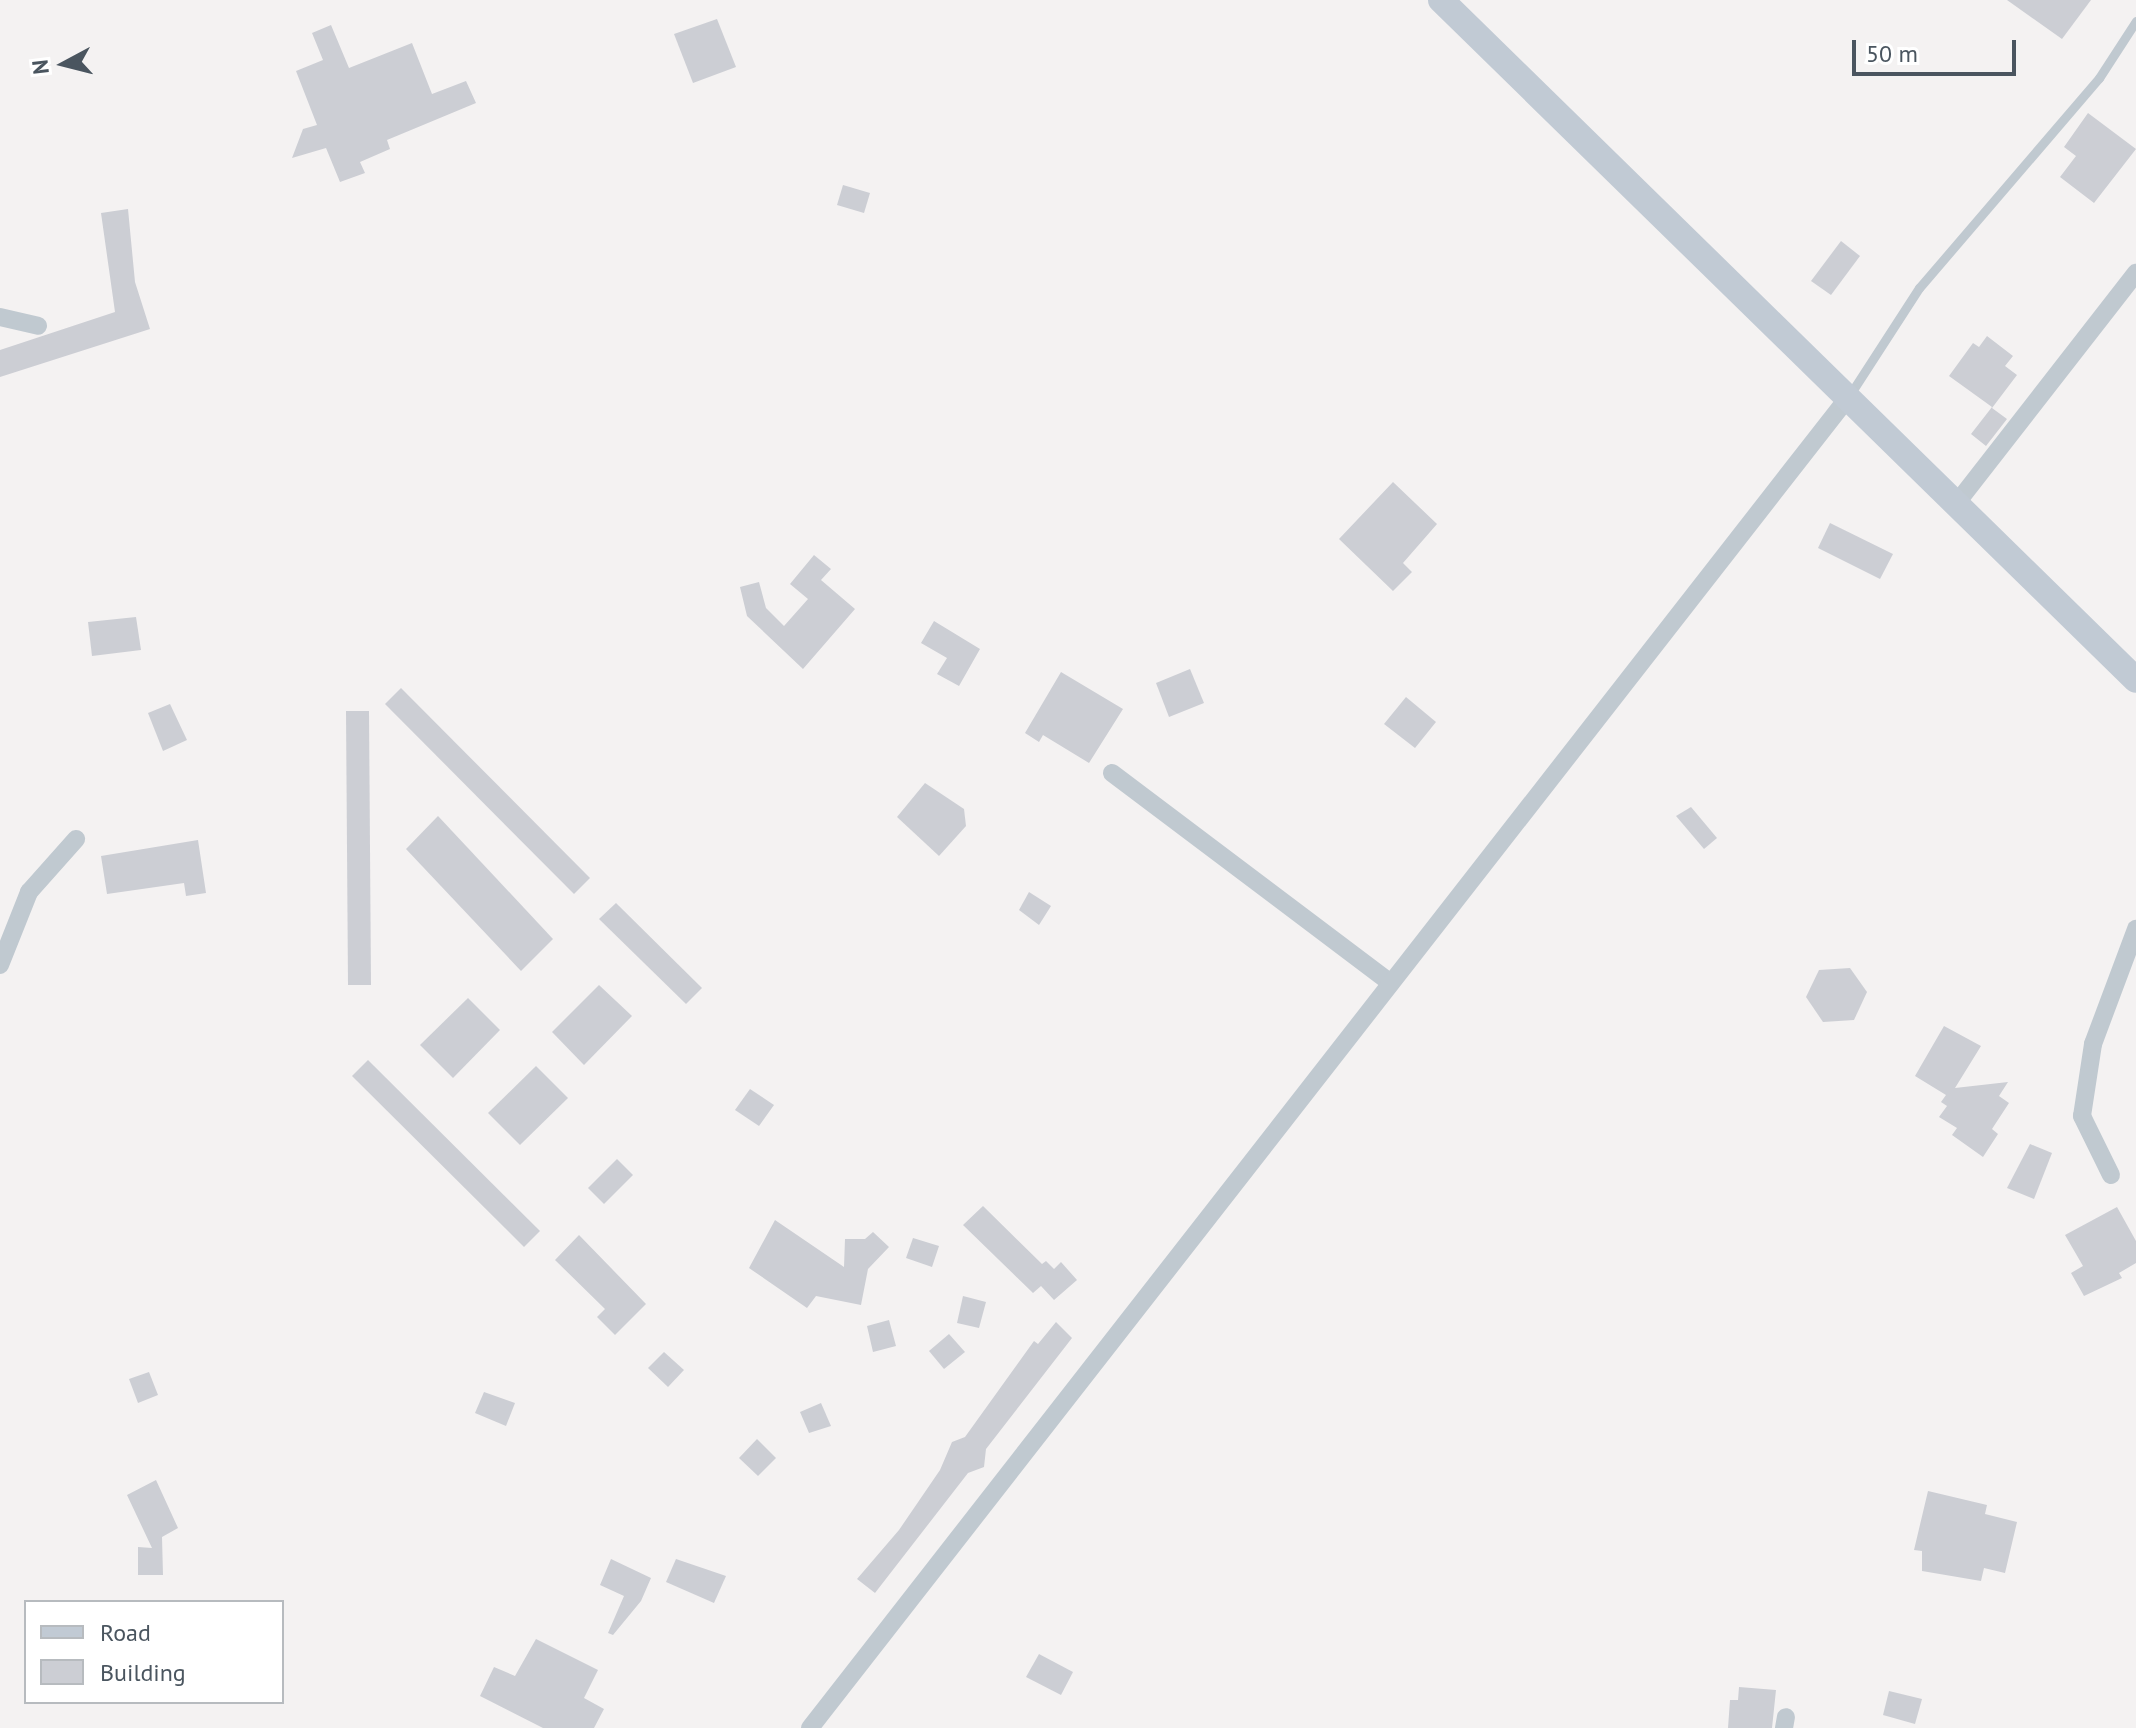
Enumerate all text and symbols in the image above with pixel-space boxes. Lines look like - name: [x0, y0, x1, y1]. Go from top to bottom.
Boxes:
- north arrow: [24, 24, 104, 104]
- scale bar: [1856, 24, 2020, 74]
- text: 50 m: [1866, 38, 1918, 69]
- text: N: [25, 58, 55, 76]
- legend: [24, 1600, 284, 1704]
- text: Road: [100, 1617, 151, 1648]
- text: Building: [100, 1657, 186, 1688]

